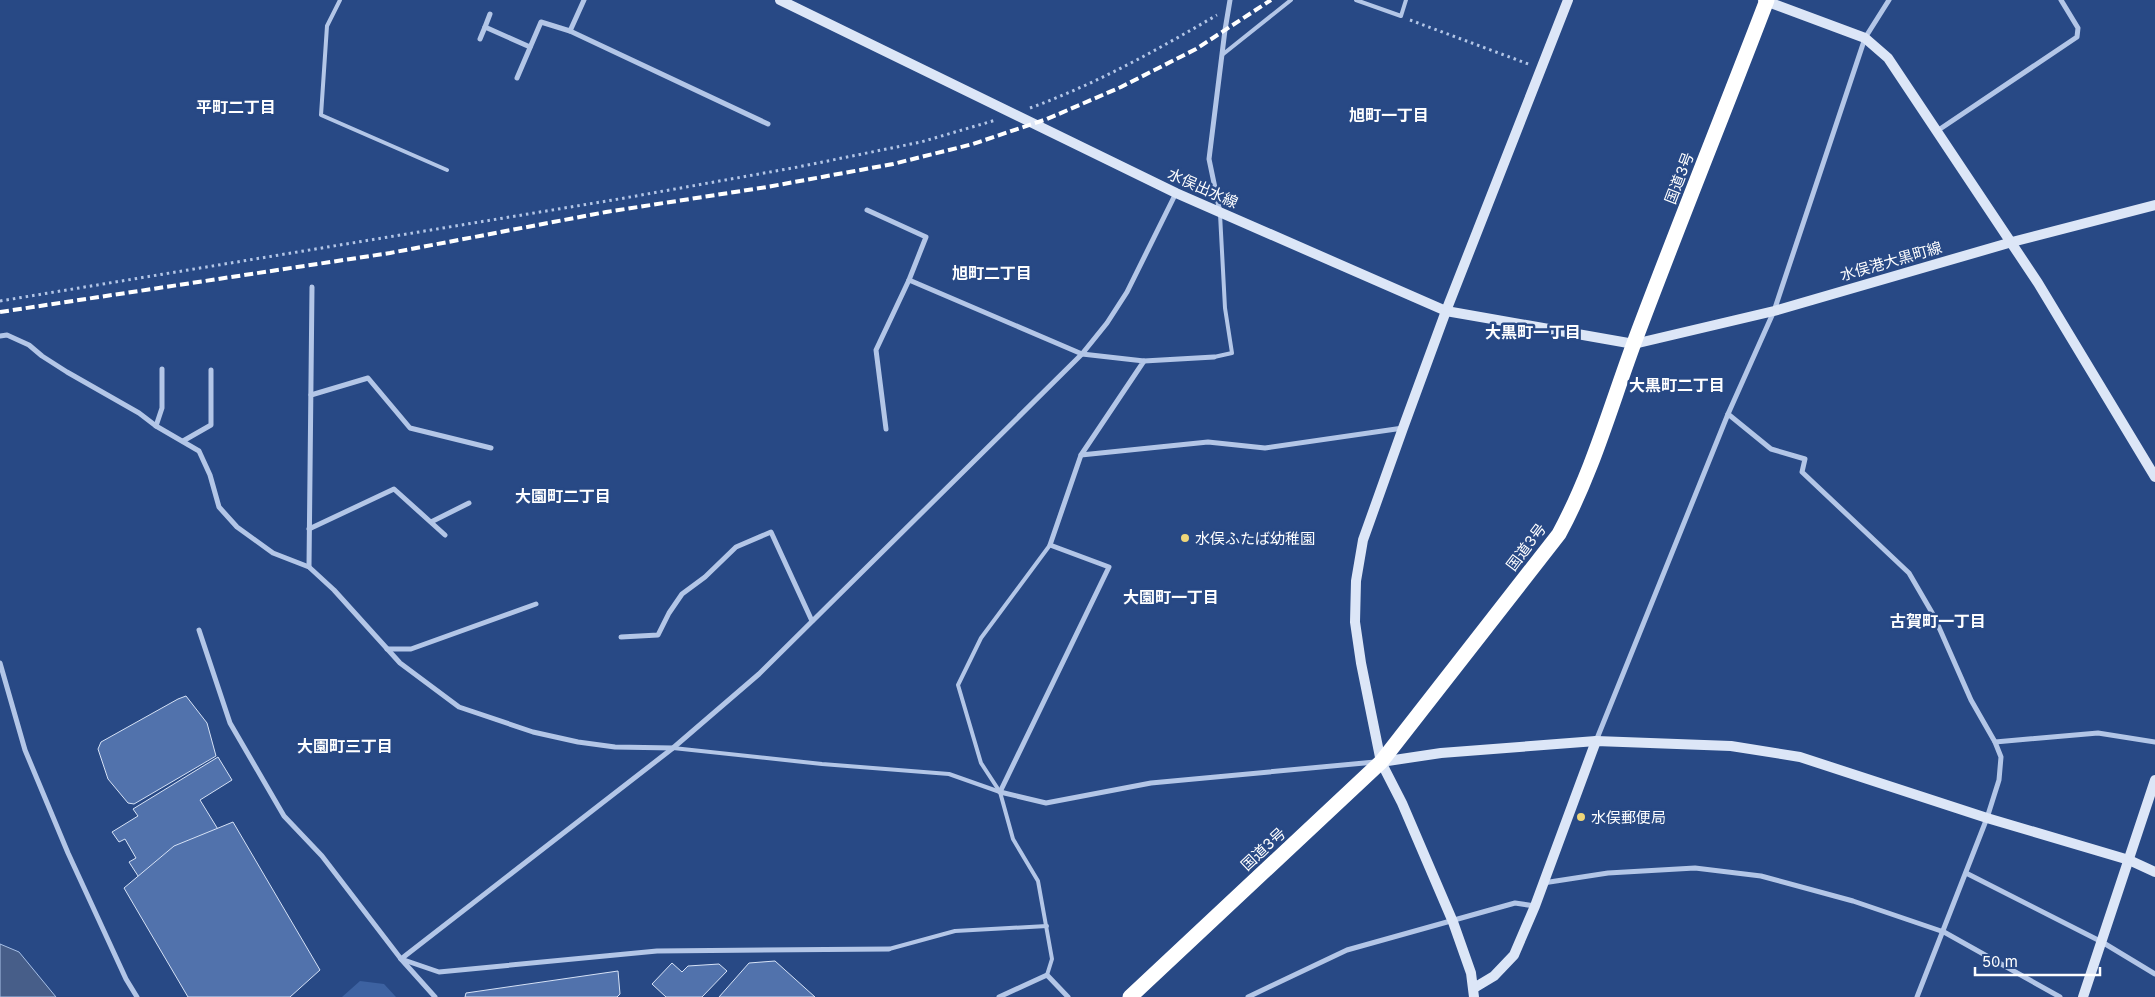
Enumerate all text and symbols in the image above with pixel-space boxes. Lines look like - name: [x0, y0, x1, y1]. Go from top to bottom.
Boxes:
- district label: 平町二丁目: [196, 97, 276, 117]
- district label: 旭町一丁目: [1349, 105, 1429, 125]
- street label: 国道3号: [1660, 149, 1698, 207]
- street label: 水俣出水線: [1165, 164, 1241, 212]
- street label: 水俣港大黒町線: [1838, 237, 1944, 285]
- district label: 旭町二丁目: [952, 263, 1032, 283]
- district label: 大黒町一丁目: [1485, 322, 1581, 342]
- district label: 大黒町二丁目: [1629, 375, 1725, 395]
- district label: 大園町二丁目: [515, 486, 611, 506]
- street label: 国道3号: [1502, 520, 1550, 574]
- place label: 水俣ふたば幼稚園: [1195, 529, 1315, 548]
- marker: 水俣ふたば幼稚園: [1179, 532, 1191, 544]
- district label: 大園町一丁目: [1123, 587, 1219, 607]
- district label: 古賀町一丁目: [1890, 611, 1986, 631]
- district label: 大園町三丁目: [297, 736, 393, 756]
- place label: 水俣郵便局: [1591, 808, 1666, 827]
- marker: 水俣郵便局: [1575, 811, 1587, 823]
- street label: 国道3号: [1237, 824, 1289, 874]
- scale bar: [1975, 944, 2100, 976]
- text: 50 m: [1982, 952, 2018, 971]

